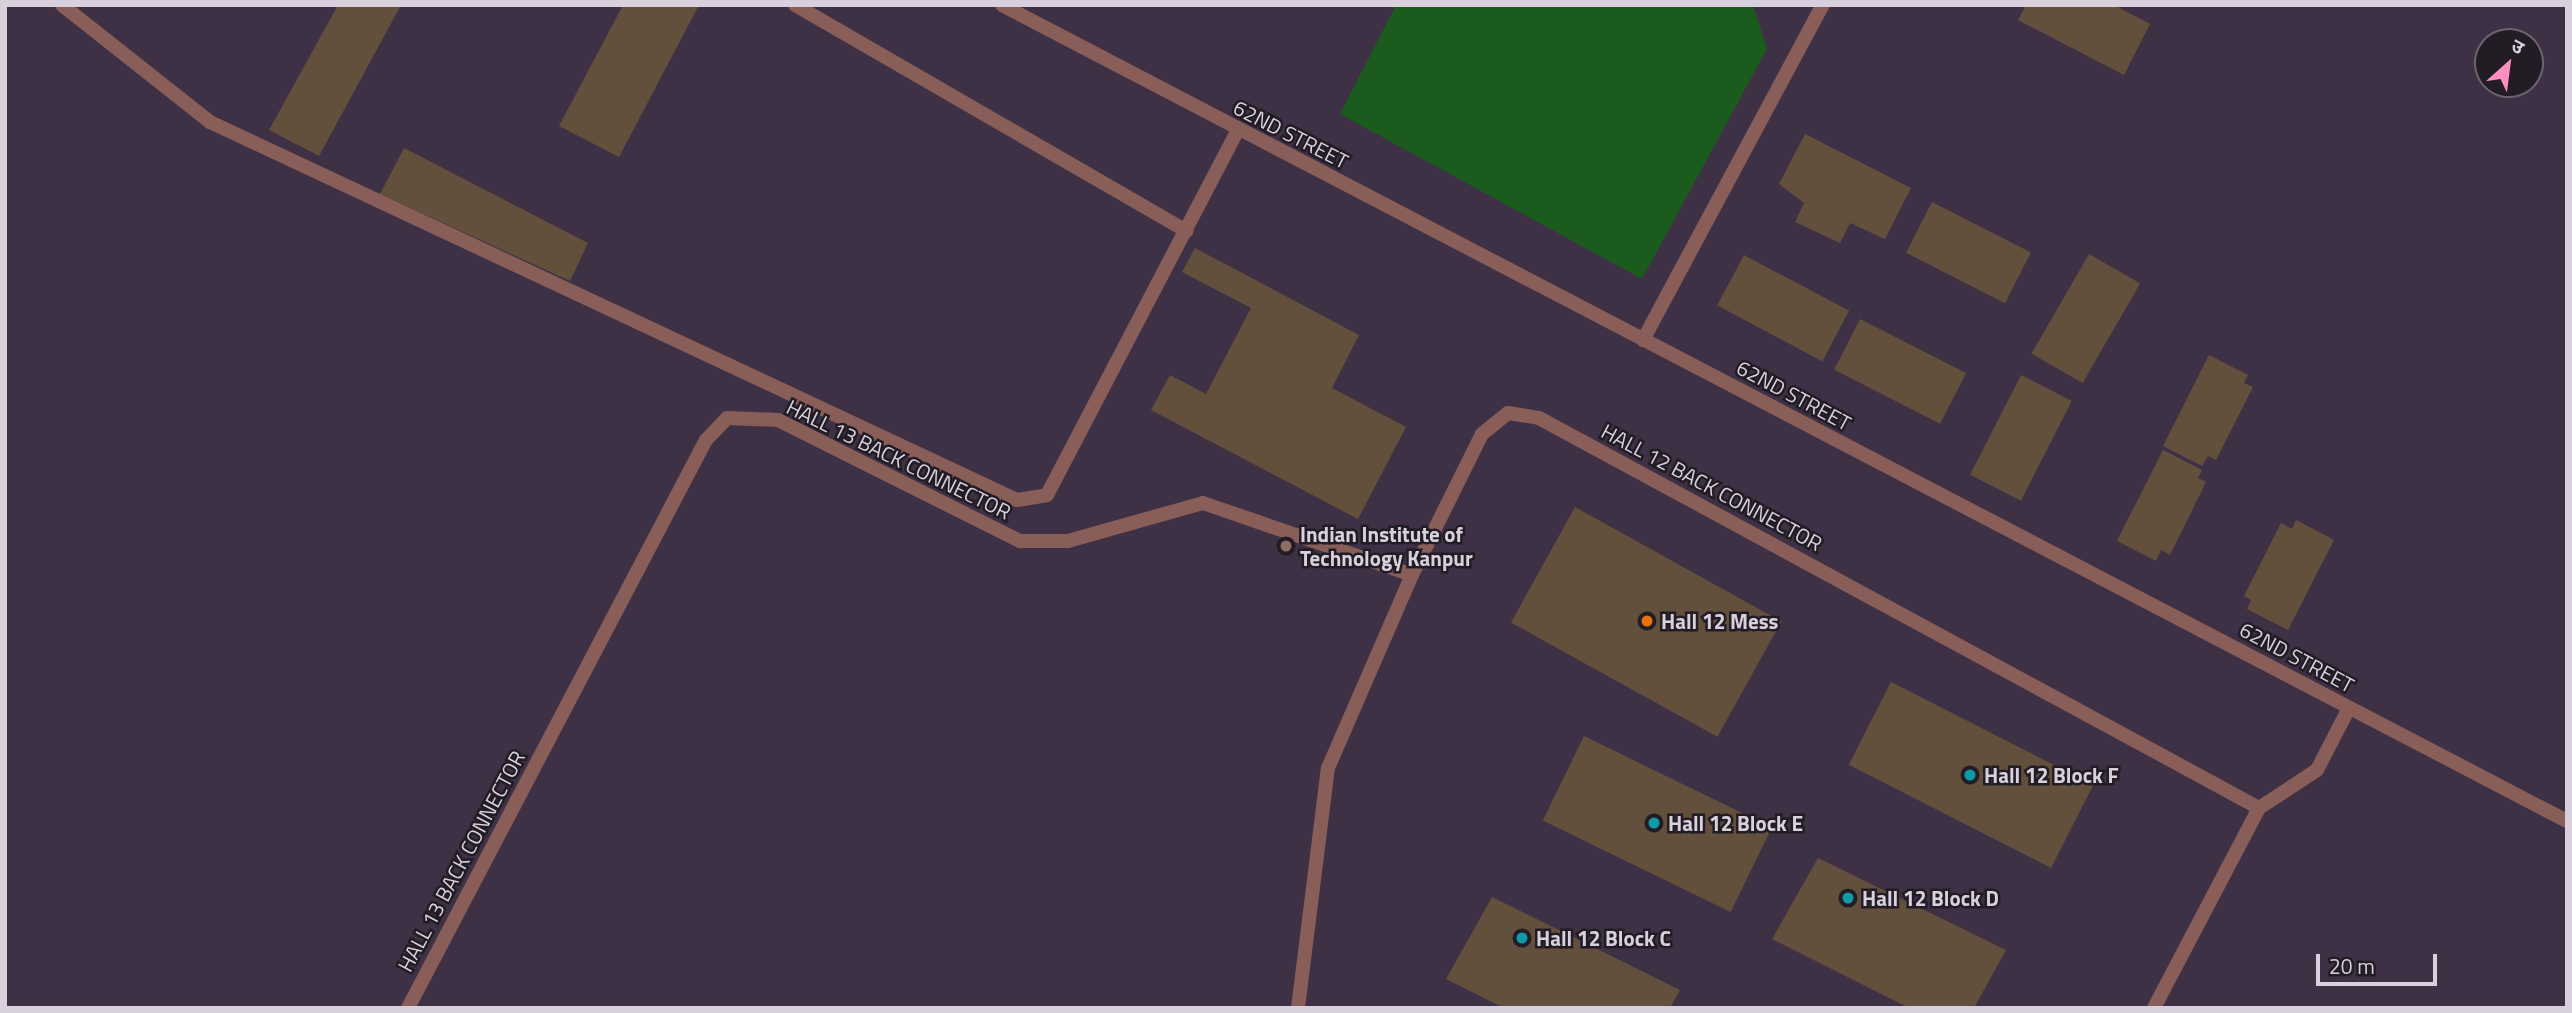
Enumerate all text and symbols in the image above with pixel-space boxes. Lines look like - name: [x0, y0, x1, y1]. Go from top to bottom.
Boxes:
- north arrow: [2474, 28, 2544, 98]
- text: उ: [2506, 30, 2530, 61]
- street label: 62ND STREET: [1229, 94, 1353, 174]
- street label: 62ND STREET: [1733, 354, 1855, 436]
- street label: HALL 13 BACK CONNECTOR: [783, 394, 1015, 524]
- street label: HALL 12 BACK CONNECTOR: [1597, 418, 1827, 556]
- place label: Indian Institute of Technology Kanpur: [1300, 521, 1473, 571]
- marker: Indian Institute of Technology Kanpur: [1278, 538, 1294, 554]
- place label: Hall 12 Mess: [1661, 608, 1778, 634]
- marker: Hall 12 Mess: [1639, 613, 1655, 629]
- street label: 62ND STREET: [2236, 616, 2358, 698]
- street label: HALL 13 BACK CONNECTOR: [392, 746, 530, 976]
- place label: Hall 12 Block F: [1984, 762, 2119, 788]
- marker: Hall 12 Block F: [1962, 767, 1978, 783]
- place label: Hall 12 Block E: [1668, 810, 1803, 836]
- marker: Hall 12 Block E: [1646, 815, 1662, 831]
- place label: Hall 12 Block D: [1862, 885, 1999, 911]
- marker: Hall 12 Block D: [1840, 890, 1856, 906]
- place label: Hall 12 Block C: [1536, 925, 1671, 951]
- marker: Hall 12 Block C: [1514, 930, 1530, 946]
- scale bar: [2320, 940, 2441, 984]
- text: 20 m: [2329, 950, 2375, 982]

